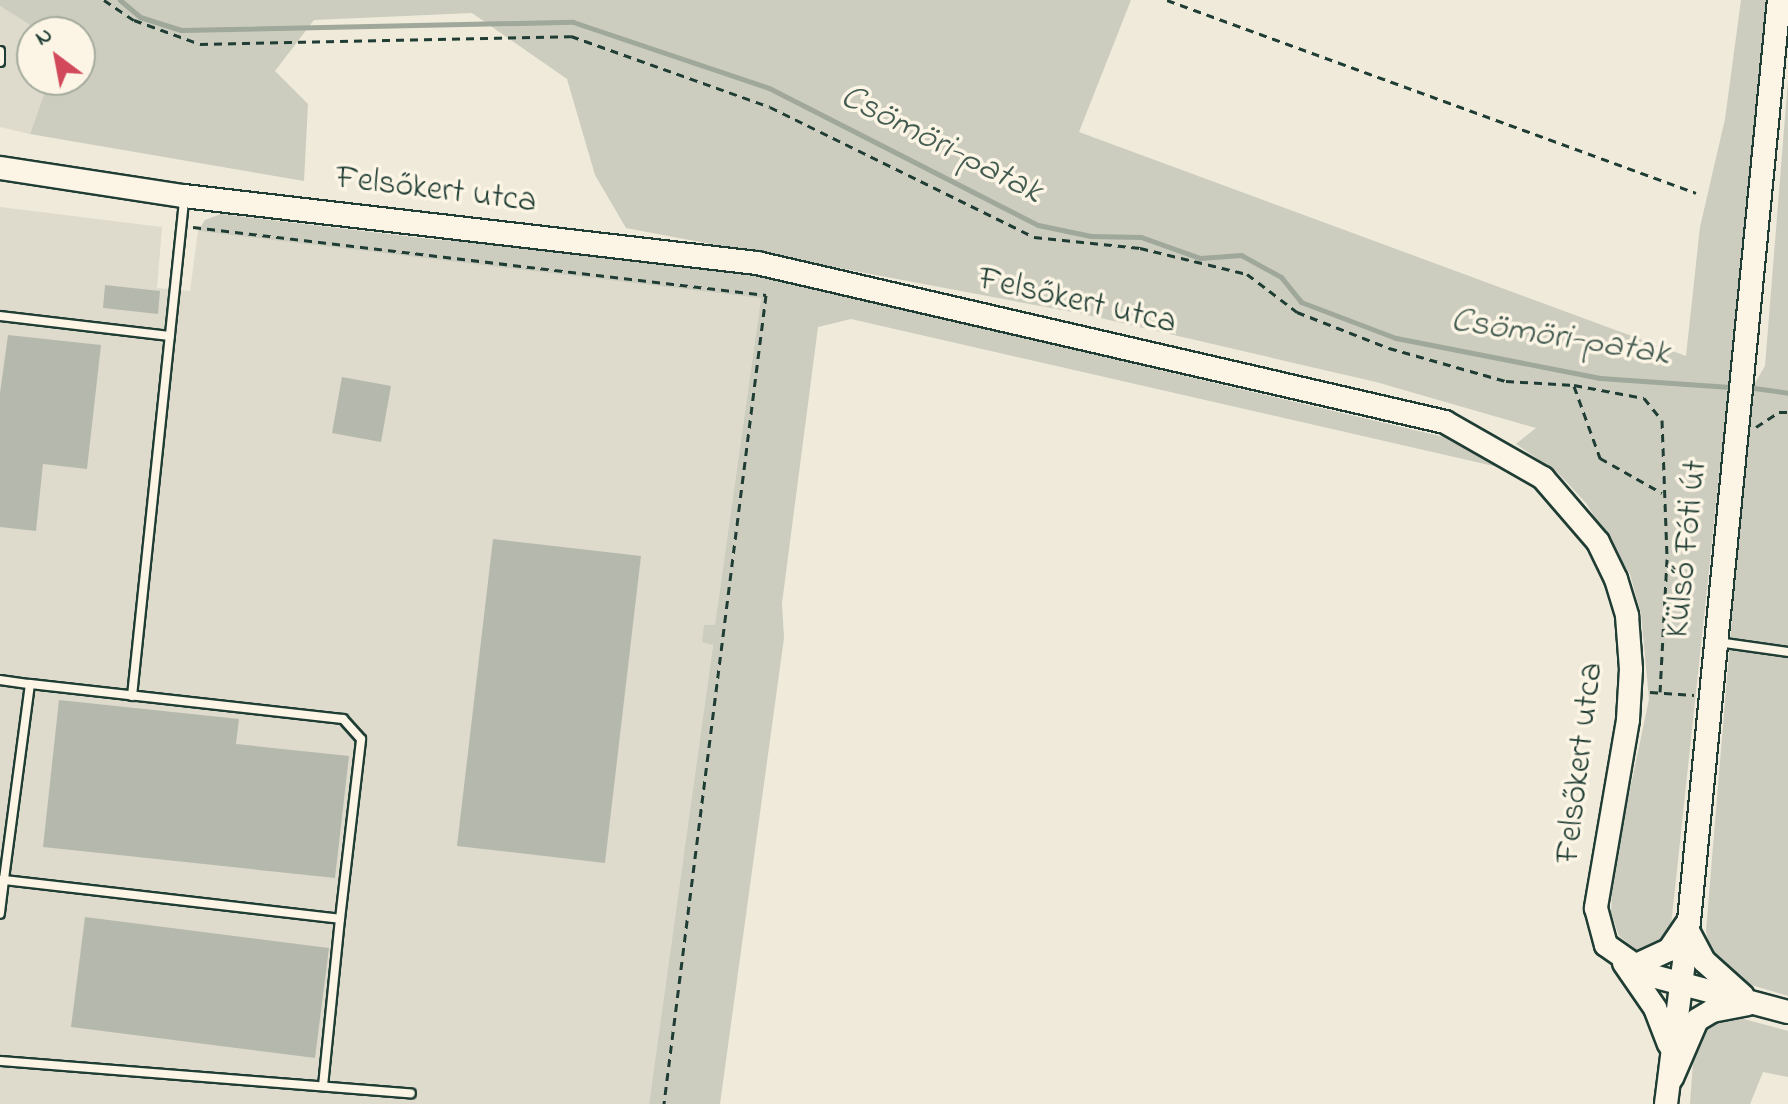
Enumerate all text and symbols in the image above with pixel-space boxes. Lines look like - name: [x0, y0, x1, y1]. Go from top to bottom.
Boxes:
- north arrow: [16, 16, 96, 96]
- text: N: [30, 20, 59, 55]
- water label: Csömöri-patak: [833, 76, 1049, 214]
- street label: Felsőkert utca: [333, 158, 539, 224]
- street label: Felsőkert utca: [974, 259, 1180, 345]
- water label: Csömöri-patak: [1448, 299, 1672, 377]
- street label: Külső Fóti út: [1658, 458, 1718, 640]
- street label: Felsőkert utca: [1548, 660, 1614, 866]

